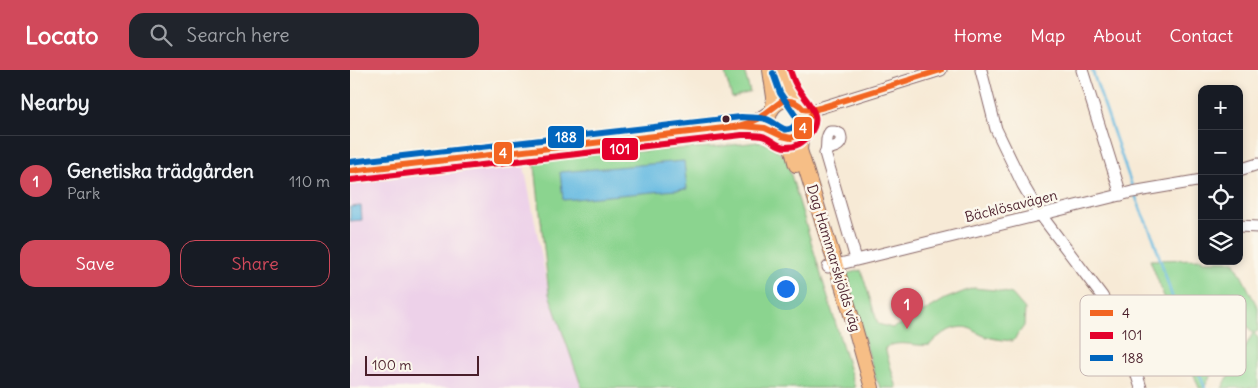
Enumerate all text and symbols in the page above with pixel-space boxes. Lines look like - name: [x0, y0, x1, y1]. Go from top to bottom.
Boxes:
- search box: [129, 13, 479, 58]
- text: Locato: [25, 20, 99, 50]
- icon: search: [147, 21, 175, 49]
- text: Search here: [187, 23, 290, 47]
- text: Home: [954, 24, 1002, 47]
- text: Map: [1030, 24, 1065, 47]
- text: About: [1093, 24, 1141, 47]
- text: Contact: [1169, 24, 1233, 47]
- map controls: [1198, 85, 1243, 265]
- button: +: [1198, 85, 1243, 130]
- text: Nearby: [20, 89, 90, 116]
- unlabelled marker: [721, 114, 731, 124]
- line badge: 4: [793, 116, 813, 140]
- text: 4: [799, 119, 807, 137]
- line badge: 188: [547, 125, 585, 149]
- text: 188: [555, 128, 577, 146]
- button: −: [1198, 130, 1243, 175]
- line badge: 101: [601, 137, 639, 161]
- text: 101: [610, 140, 630, 158]
- line badge: 4: [493, 141, 513, 165]
- text: 4: [499, 144, 507, 162]
- text: Genetiska trädgården: [67, 159, 254, 183]
- text: 1: [33, 171, 39, 191]
- text: 110 m: [289, 171, 330, 191]
- button: locate: [1198, 175, 1243, 220]
- street label: Dag Hammarskjölds väg: [803, 182, 865, 334]
- text: Park: [67, 183, 100, 203]
- street label: Bäcklösavägen: [963, 186, 1059, 226]
- button: layers: [1198, 220, 1243, 265]
- button: Save: [20, 240, 170, 287]
- button: Share: [180, 240, 330, 287]
- your location: [773, 276, 799, 302]
- pin: 1: [891, 288, 923, 329]
- legend: [1080, 295, 1246, 376]
- text: 4: [1122, 304, 1130, 322]
- text: 101: [1122, 326, 1142, 344]
- text: 188: [1122, 349, 1144, 367]
- scale bar: [365, 353, 479, 376]
- text: 100 m: [372, 356, 412, 374]

